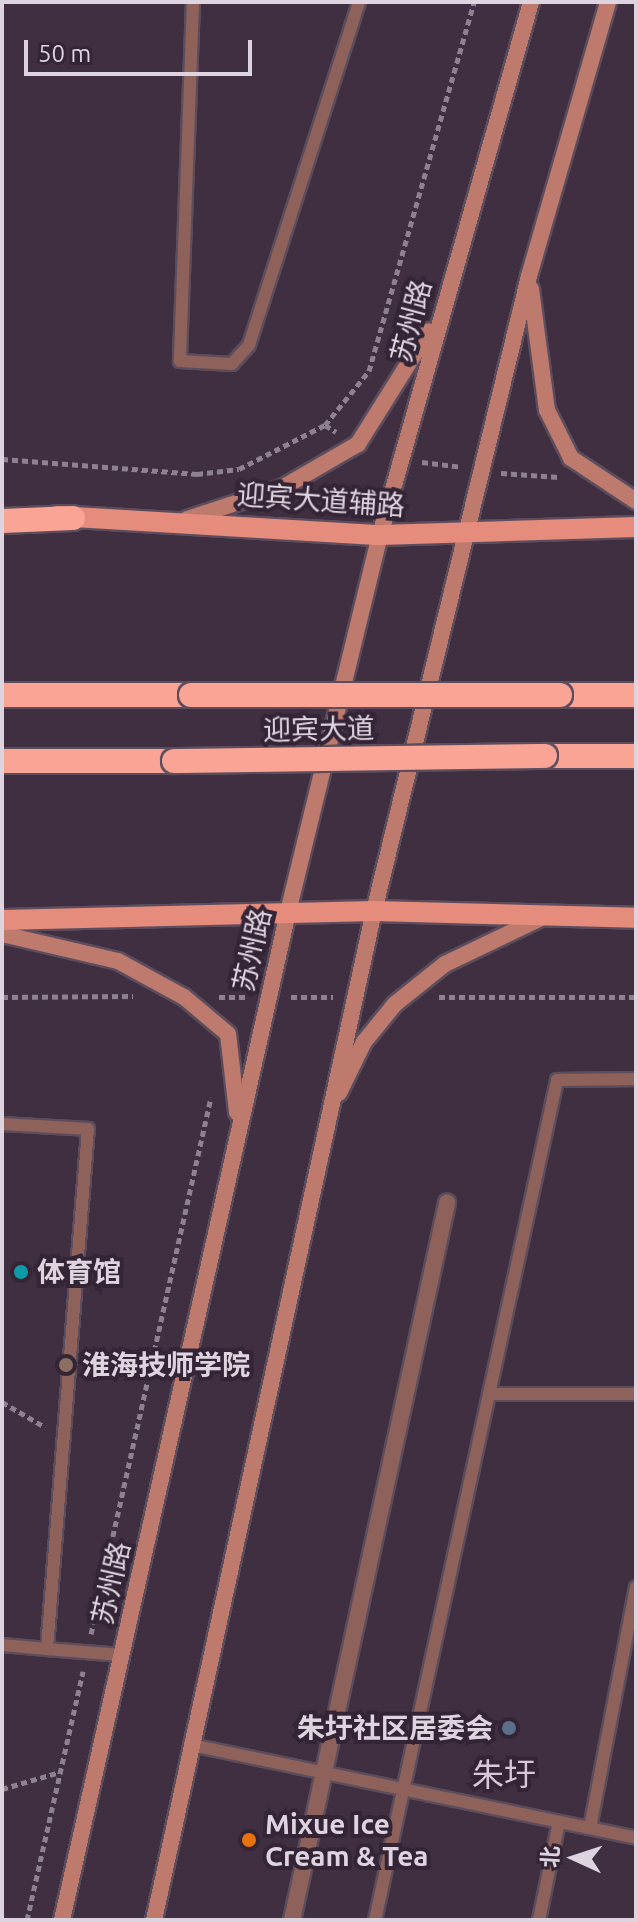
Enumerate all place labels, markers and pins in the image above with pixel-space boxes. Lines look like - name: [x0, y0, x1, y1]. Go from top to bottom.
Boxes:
- place label: 体育馆: [37, 1255, 121, 1289]
- marker: 体育馆: [12, 1263, 30, 1281]
- place label: 淮海技师学院: [82, 1348, 250, 1382]
- marker: 淮海技师学院: [57, 1356, 75, 1374]
- place label: 朱圩社区居委会: [297, 1711, 493, 1745]
- marker: 朱圩社区居委会: [500, 1719, 518, 1737]
- place label: Mixue Ice Cream & Tea: [265, 1807, 429, 1873]
- marker: Mixue Ice Cream & Tea: [240, 1831, 258, 1849]

